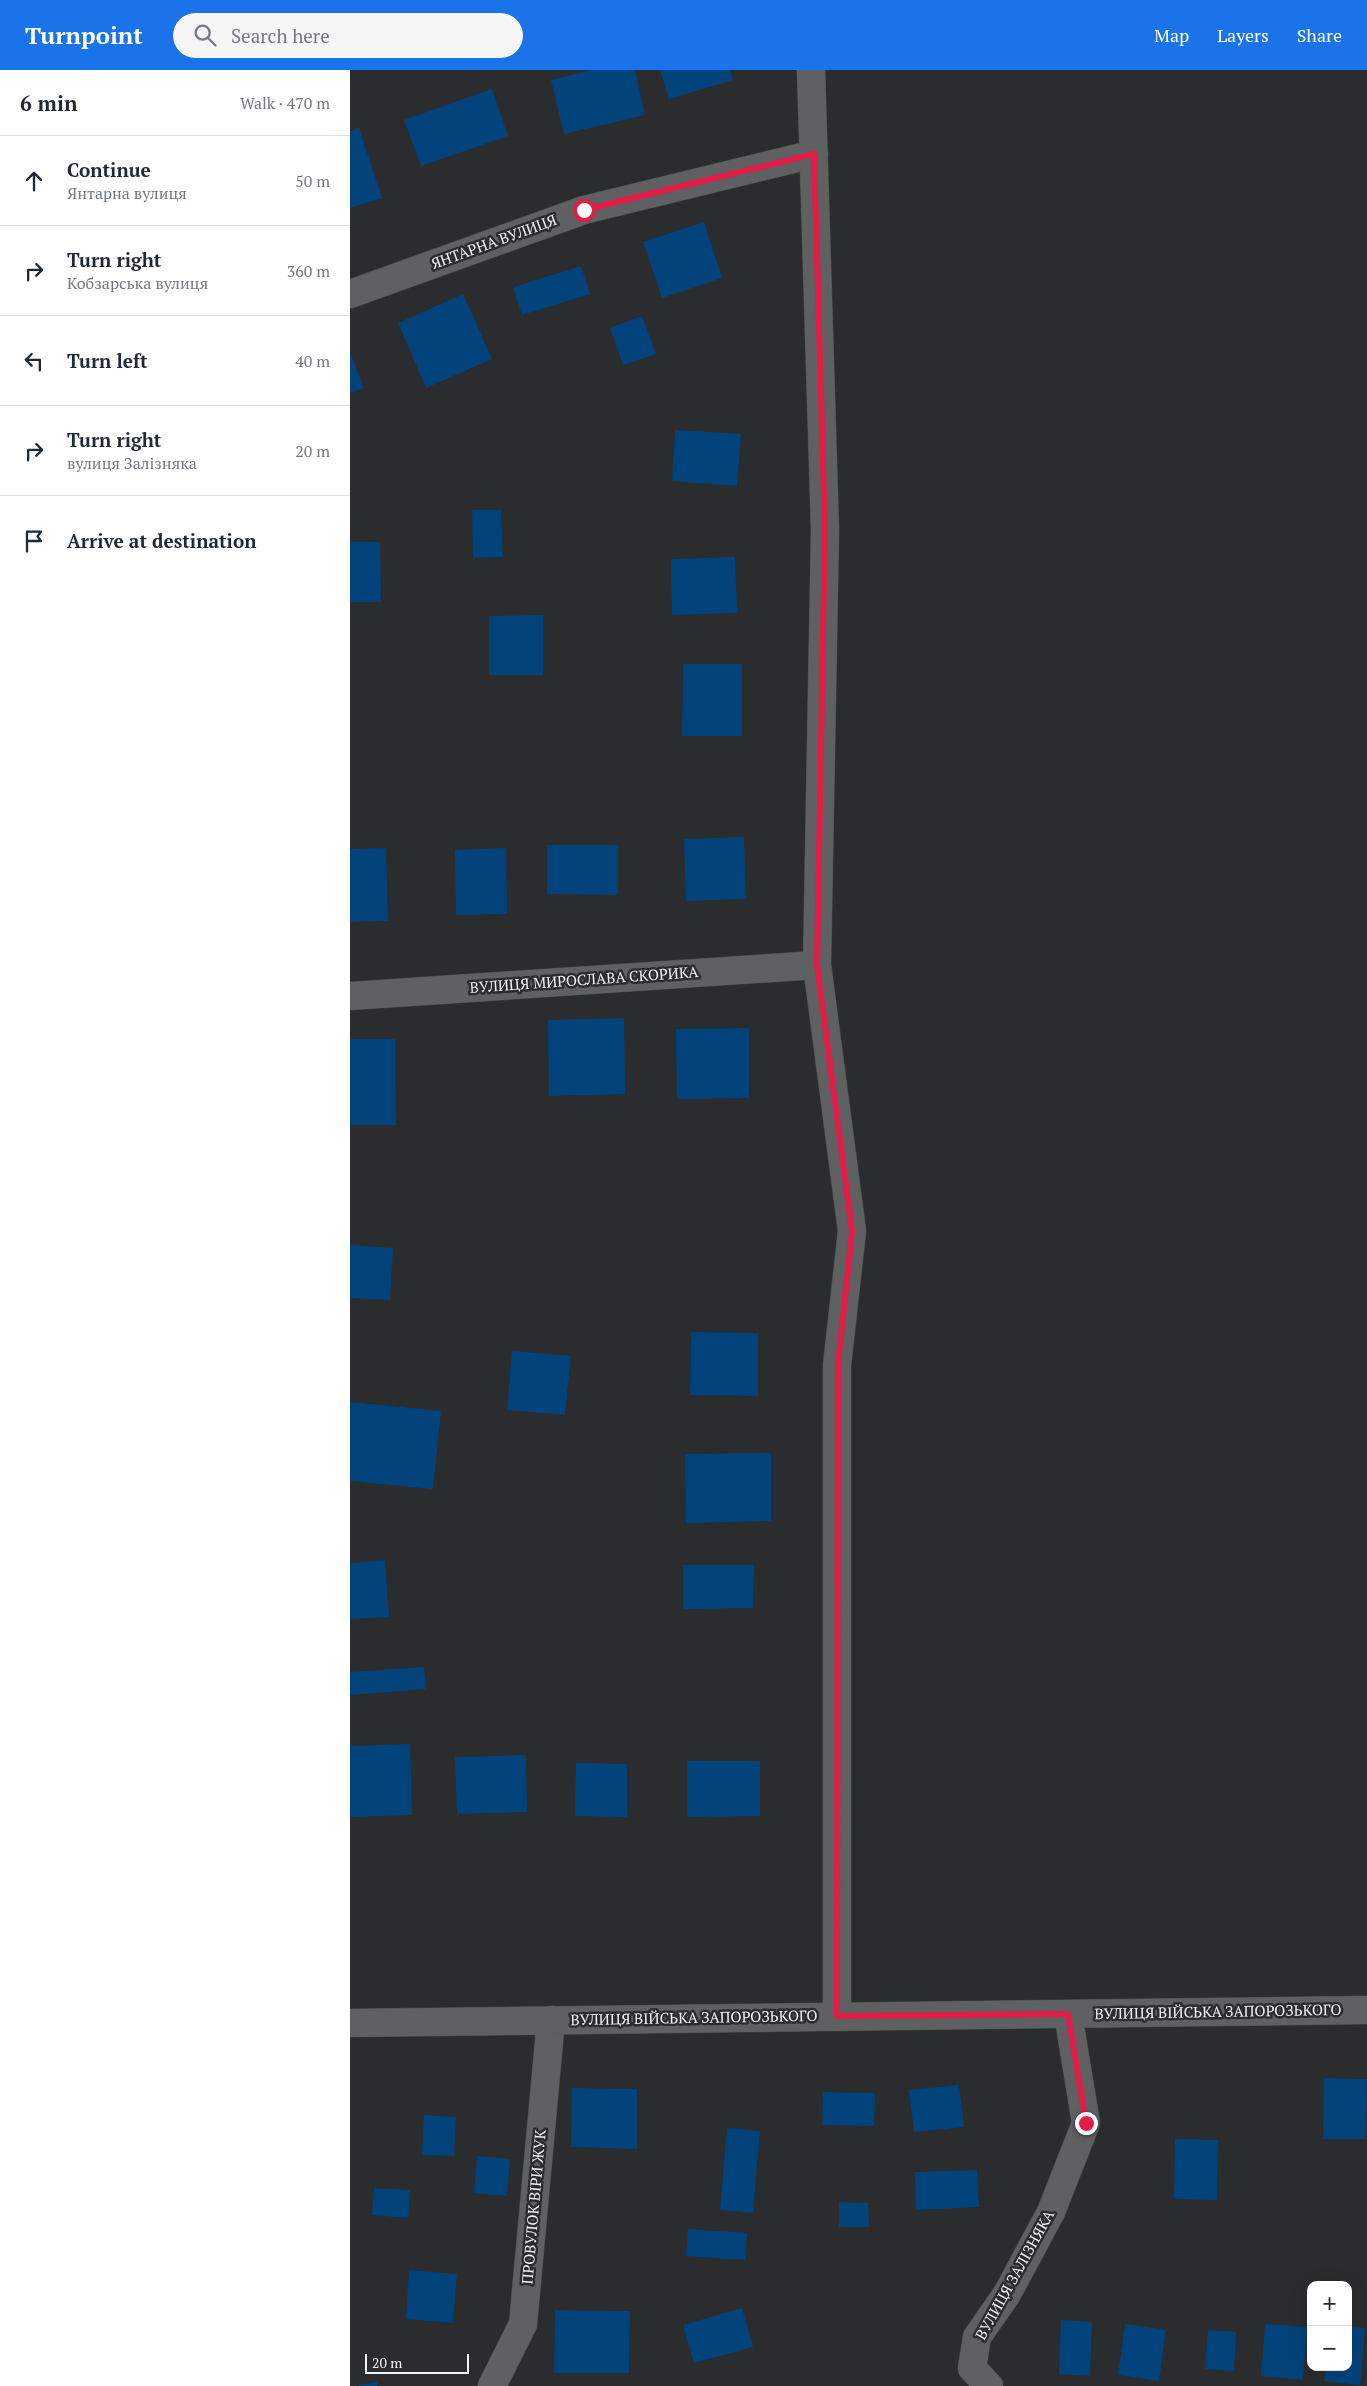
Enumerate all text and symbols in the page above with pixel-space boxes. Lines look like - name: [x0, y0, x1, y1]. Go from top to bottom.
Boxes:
- search box: [173, 13, 523, 58]
- text: Turnpoint: [25, 19, 143, 51]
- icon: search: [191, 21, 219, 49]
- text: Search here: [231, 23, 330, 48]
- text: Map: [1154, 23, 1189, 47]
- text: Layers: [1217, 23, 1269, 47]
- text: Share: [1297, 23, 1342, 47]
- text: 6 min: [20, 89, 77, 117]
- text: Walk · 470 m: [240, 92, 330, 114]
- text: Continue: [67, 157, 151, 182]
- icon: ahead: [20, 167, 48, 195]
- text: 50 m: [295, 170, 330, 192]
- text: Янтарна вулиця: [67, 182, 187, 204]
- route start: [573, 199, 596, 222]
- street label: ЯНТАРНА ВУЛИЦЯ: [428, 209, 560, 273]
- text: Turn right: [67, 247, 161, 272]
- icon: right: [20, 257, 48, 285]
- text: 360 m: [287, 260, 330, 282]
- text: Кобзарська вулиця: [67, 272, 208, 294]
- icon: left: [20, 347, 48, 375]
- text: Turn left: [67, 348, 148, 373]
- text: 40 m: [295, 350, 330, 372]
- text: Turn right: [67, 427, 161, 452]
- icon: right: [20, 437, 48, 465]
- text: 20 m: [295, 440, 330, 462]
- text: вулиця Залізняка: [67, 452, 197, 474]
- icon: arrive: [20, 527, 48, 555]
- text: Arrive at destination: [67, 528, 256, 553]
- street label: ВУЛИЦЯ МИРОСЛАВА СКОРИКА: [469, 961, 700, 997]
- street label: ВУЛИЦЯ ВІЙСЬКА ЗАПОРОЗЬКОГО: [1094, 1999, 1342, 2023]
- street label: ВУЛИЦЯ ВІЙСЬКА ЗАПОРОЗЬКОГО: [570, 2005, 818, 2029]
- route end: [1075, 2112, 1098, 2135]
- street label: ПРОВУЛОК ВІРИ ЖУК: [516, 2129, 550, 2285]
- street label: ВУЛИЦЯ ЗАЛІЗНЯКА: [970, 2205, 1059, 2343]
- map controls: [1307, 2281, 1352, 2371]
- button: +: [1307, 2281, 1352, 2326]
- button: −: [1307, 2326, 1352, 2371]
- scale bar: [365, 2351, 469, 2374]
- text: 20 m: [372, 2353, 402, 2372]

